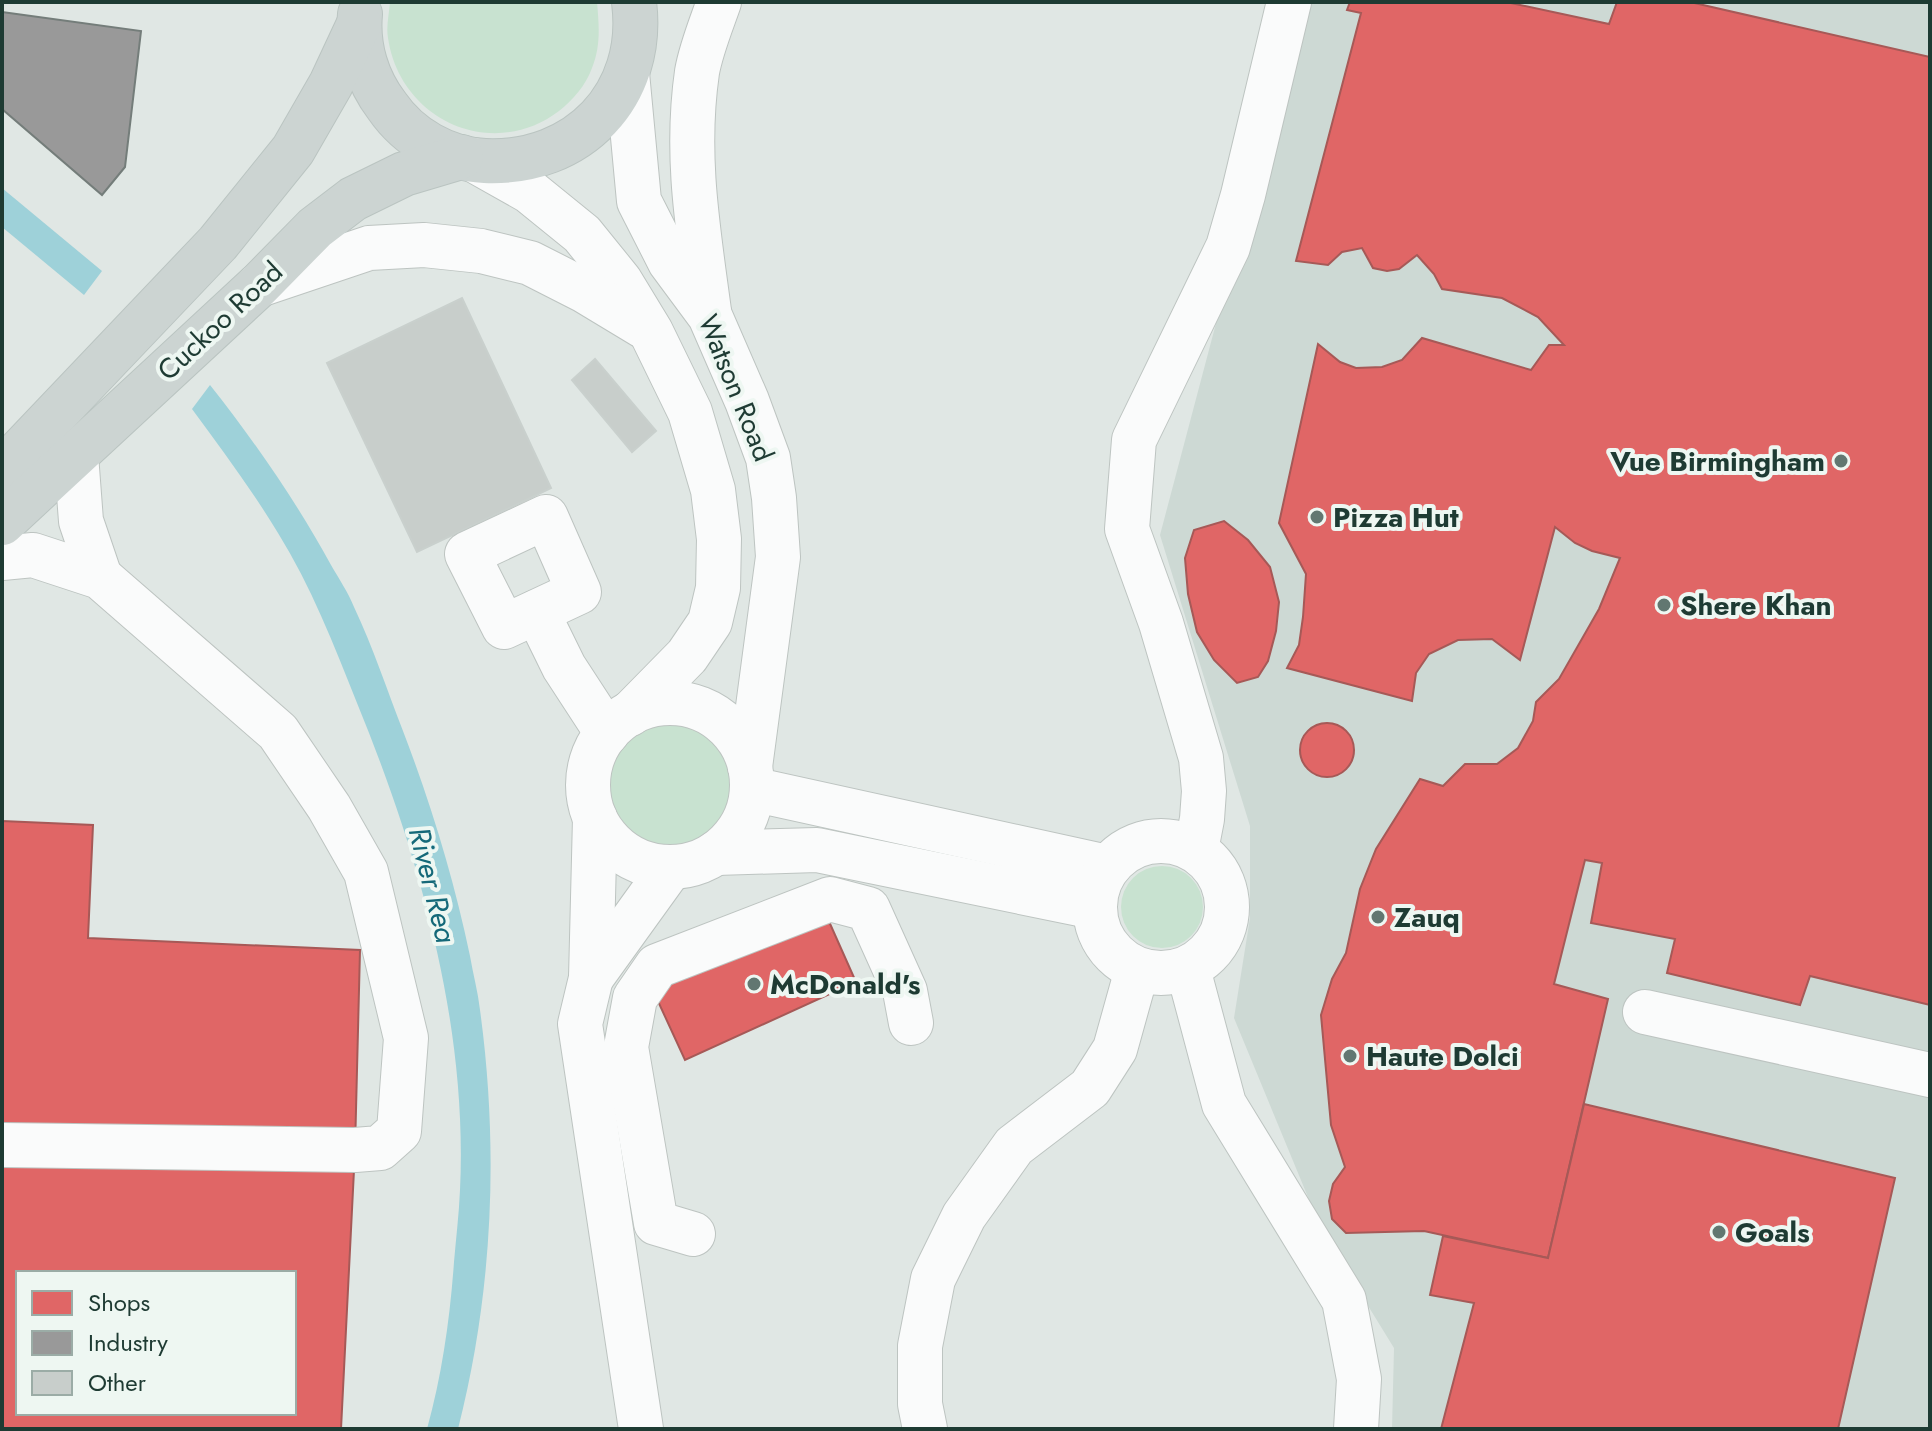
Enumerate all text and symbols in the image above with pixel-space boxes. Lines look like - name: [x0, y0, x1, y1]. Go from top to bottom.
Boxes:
- street label: Cuckoo Road: [148, 252, 292, 390]
- street label: Watson Road: [688, 308, 784, 468]
- place label: Vue Birmingham: [1609, 441, 1825, 482]
- marker: Vue Birmingham: [1832, 452, 1850, 470]
- place label: Pizza Hut: [1333, 497, 1459, 538]
- marker: Pizza Hut: [1308, 508, 1326, 526]
- place label: Shere Khan: [1680, 585, 1832, 626]
- marker: Shere Khan: [1655, 596, 1673, 614]
- water label: River Rea: [398, 822, 468, 948]
- place label: Zauq: [1394, 897, 1460, 938]
- marker: Zauq: [1369, 908, 1387, 926]
- place label: McDonald's: [770, 964, 921, 1005]
- marker: McDonald's: [745, 975, 763, 993]
- place label: Haute Dolci: [1366, 1036, 1519, 1077]
- marker: Haute Dolci: [1341, 1047, 1359, 1065]
- place label: Goals: [1735, 1212, 1810, 1253]
- marker: Goals: [1710, 1223, 1728, 1241]
- legend: [16, 1271, 296, 1415]
- text: Shops: [88, 1285, 150, 1320]
- text: Industry: [88, 1325, 168, 1360]
- text: Other: [88, 1365, 147, 1400]

